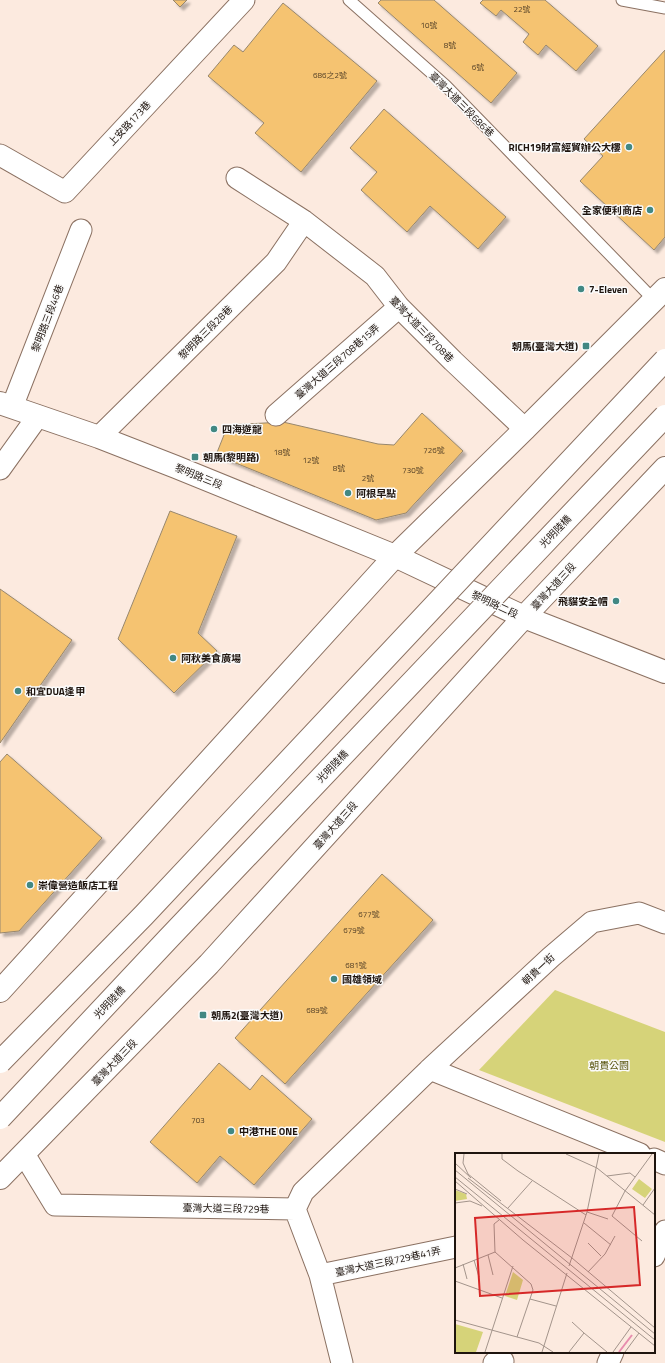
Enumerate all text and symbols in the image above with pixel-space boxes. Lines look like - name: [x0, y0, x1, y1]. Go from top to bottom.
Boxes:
- house number: 22號: [514, 3, 530, 15]
- house number: 10號: [421, 19, 437, 31]
- house number: 8號: [444, 39, 456, 51]
- house number: 6號: [472, 61, 484, 73]
- street label: 臺灣大道三段686巷: [426, 68, 498, 140]
- house number: 686之2號: [313, 69, 347, 81]
- street label: 上安路173巷: [105, 97, 154, 149]
- place label: RICH19財富經貿辦公大樓: [509, 140, 621, 155]
- marker: RICH19財富經貿辦公大樓: [624, 142, 634, 152]
- place label: 全家便利商店: [582, 203, 642, 218]
- marker: 全家便利商店: [645, 205, 655, 215]
- street label: 黎明路三段46巷: [28, 282, 67, 354]
- place label: 7-Eleven: [589, 282, 628, 297]
- marker: 7-Eleven: [576, 284, 586, 294]
- street label: 臺灣大道三段708巷: [386, 293, 457, 366]
- street label: 黎明路三段28巷: [175, 302, 236, 363]
- street label: 臺灣大道三段708巷15弄: [292, 320, 383, 402]
- place label: 朝馬(臺灣大道): [512, 339, 578, 354]
- marker: 朝馬(臺灣大道): [581, 341, 591, 351]
- place label: 四海遊龍: [222, 422, 262, 437]
- marker: 四海遊龍: [209, 424, 219, 434]
- house number: 726號: [423, 444, 445, 456]
- house number: 18號: [274, 446, 290, 458]
- place label: 朝馬(黎明路): [203, 450, 259, 465]
- marker: 朝馬(黎明路): [190, 452, 200, 462]
- house number: 12號: [303, 454, 319, 466]
- street label: 黎明路三段: [173, 460, 225, 493]
- house number: 8號: [333, 462, 345, 474]
- house number: 730號: [402, 464, 424, 476]
- house number: 2號: [362, 472, 374, 484]
- place label: 阿根早點: [356, 486, 396, 501]
- marker: 阿根早點: [343, 488, 353, 498]
- street label: 光明陸橋: [536, 512, 575, 551]
- street label: 臺灣大道三段: [527, 559, 579, 613]
- street label: 黎明路二段: [469, 587, 521, 622]
- place label: 飛貓安全帽: [558, 594, 608, 609]
- marker: 飛貓安全帽: [611, 596, 621, 606]
- place label: 阿秋美食廣場: [181, 651, 241, 666]
- marker: 阿秋美食廣場: [168, 653, 178, 663]
- place label: 和宜DUA逢甲: [26, 684, 85, 699]
- marker: 和宜DUA逢甲: [13, 686, 23, 696]
- street label: 光明陸橋: [313, 747, 352, 786]
- street label: 臺灣大道三段: [310, 798, 361, 853]
- place label: 崇偉營造飯店工程: [38, 878, 118, 893]
- marker: 崇偉營造飯店工程: [25, 880, 35, 890]
- house number: 677號: [358, 908, 380, 920]
- house number: 679號: [343, 924, 365, 936]
- street label: 朝貴一街: [519, 950, 558, 988]
- house number: 681號: [345, 959, 367, 971]
- place label: 國雄領域: [342, 972, 382, 987]
- marker: 國雄領域: [329, 974, 339, 984]
- street label: 光明陸橋: [90, 983, 128, 1022]
- house number: 689號: [306, 1004, 328, 1016]
- place label: 朝馬2(臺灣大道): [211, 1008, 283, 1023]
- marker: 朝馬2(臺灣大道): [198, 1010, 208, 1020]
- street label: 臺灣大道三段: [88, 1036, 141, 1089]
- park label: 朝貴公園: [589, 1058, 629, 1073]
- house number: 703: [191, 1114, 205, 1126]
- place label: 中港THE ONE: [239, 1124, 298, 1139]
- marker: 中港THE ONE: [226, 1126, 236, 1136]
- inset map: [455, 1153, 655, 1353]
- street label: 臺灣大道三段729巷: [182, 1200, 270, 1217]
- street label: 臺灣大道三段729巷41弄: [334, 1243, 442, 1280]

